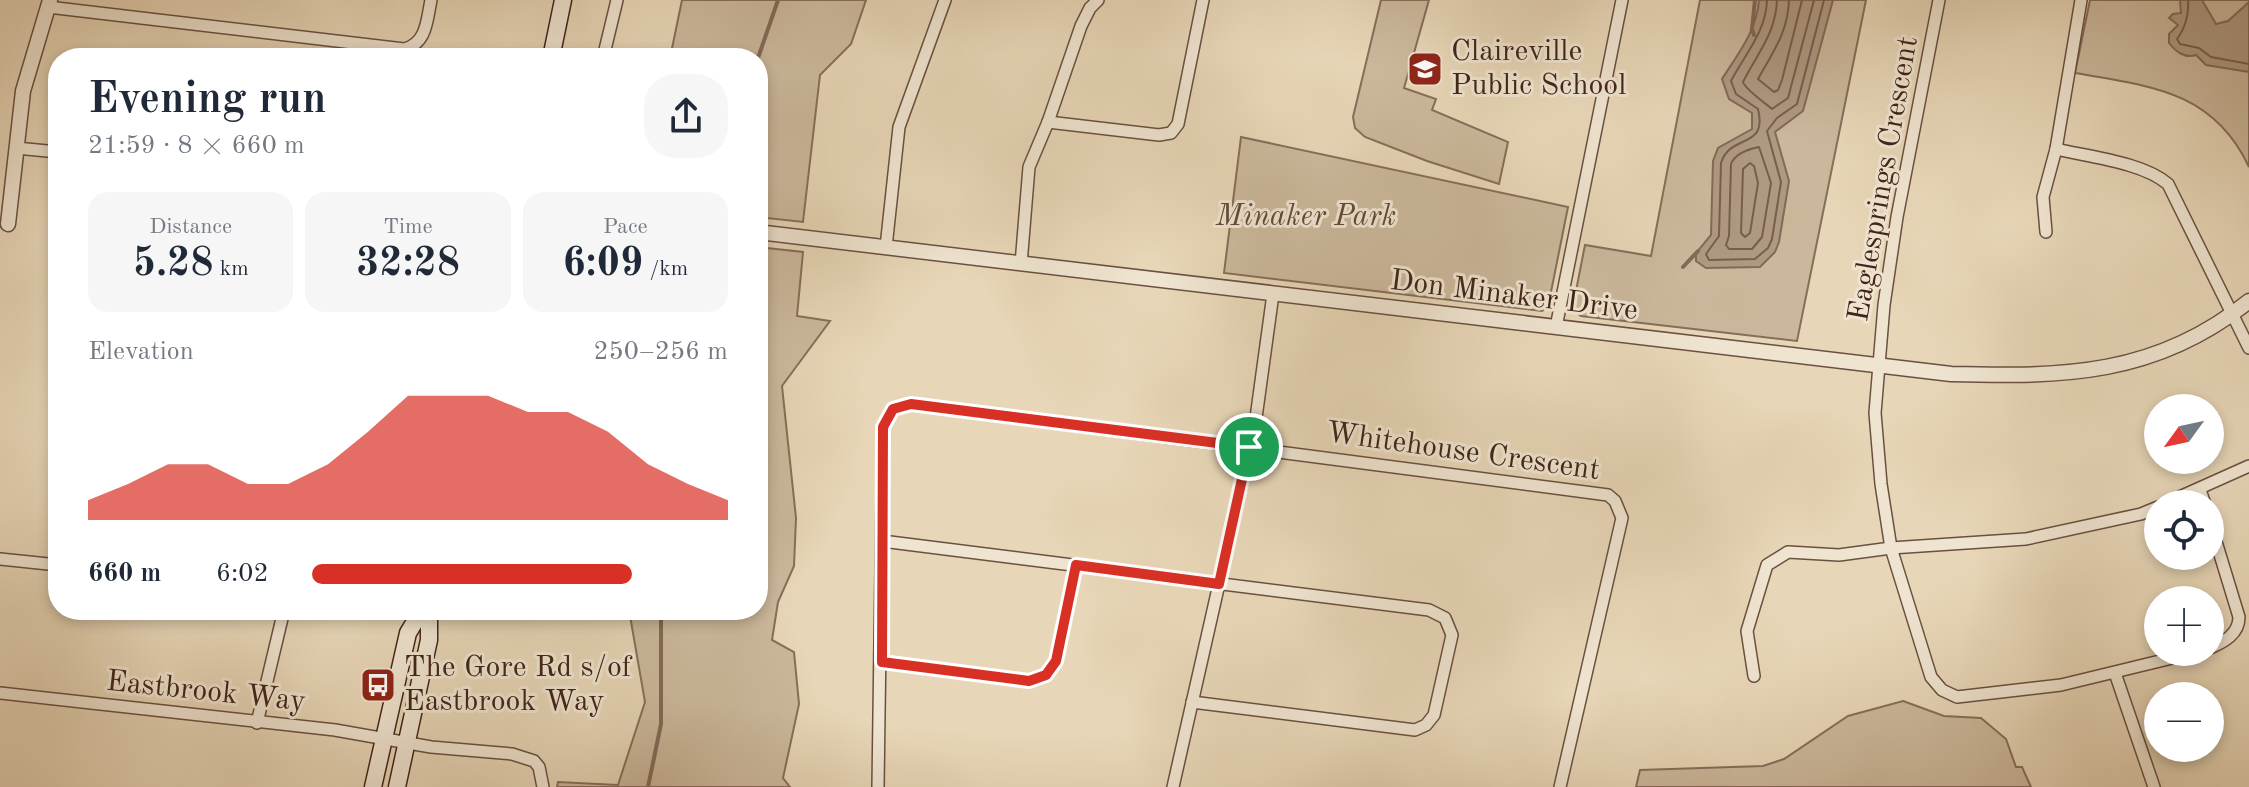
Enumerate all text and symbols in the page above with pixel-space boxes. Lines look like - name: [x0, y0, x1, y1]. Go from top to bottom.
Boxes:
- street label: Eaglesprings Crescent: [1844, 34, 1924, 324]
- place label: Claireville Public School: [1451, 37, 1626, 101]
- school or university icon: Claireville Public School: [1406, 50, 1444, 88]
- button: share: [644, 74, 728, 158]
- text: Evening run: [88, 78, 326, 122]
- text: 21:59 · 8 × 660 m: [88, 133, 305, 159]
- park label: Minaker Park: [1215, 202, 1396, 232]
- text: Distance: [149, 216, 232, 238]
- text: Time: [383, 216, 433, 238]
- text: Pace: [603, 216, 648, 238]
- text: 5.28: [133, 245, 214, 285]
- text: 32:28: [356, 245, 460, 285]
- text: 6:09: [562, 245, 643, 285]
- text: km: [214, 258, 249, 280]
- text: /km: [643, 258, 688, 280]
- street label: Don Minaker Drive: [1388, 266, 1640, 326]
- text: Elevation: [88, 339, 194, 365]
- text: 250–256 m: [593, 339, 728, 365]
- north arrow: [2144, 394, 2224, 474]
- map controls: [2144, 394, 2224, 762]
- pin: [1215, 413, 1283, 481]
- street label: Whitehouse Crescent: [1324, 418, 1602, 486]
- icon: arrive: [1227, 425, 1271, 469]
- button: locate: [2144, 490, 2224, 570]
- text: 660 m: [88, 561, 161, 587]
- text: 6:02: [216, 561, 269, 587]
- button: +: [2144, 586, 2224, 666]
- place label: The Gore Rd s/of Eastbrook Way: [404, 653, 633, 717]
- bus stop icon: The Gore Rd s/of Eastbrook Way: [359, 666, 397, 704]
- street label: Eastbrook Way: [105, 667, 307, 717]
- button: −: [2144, 682, 2224, 762]

